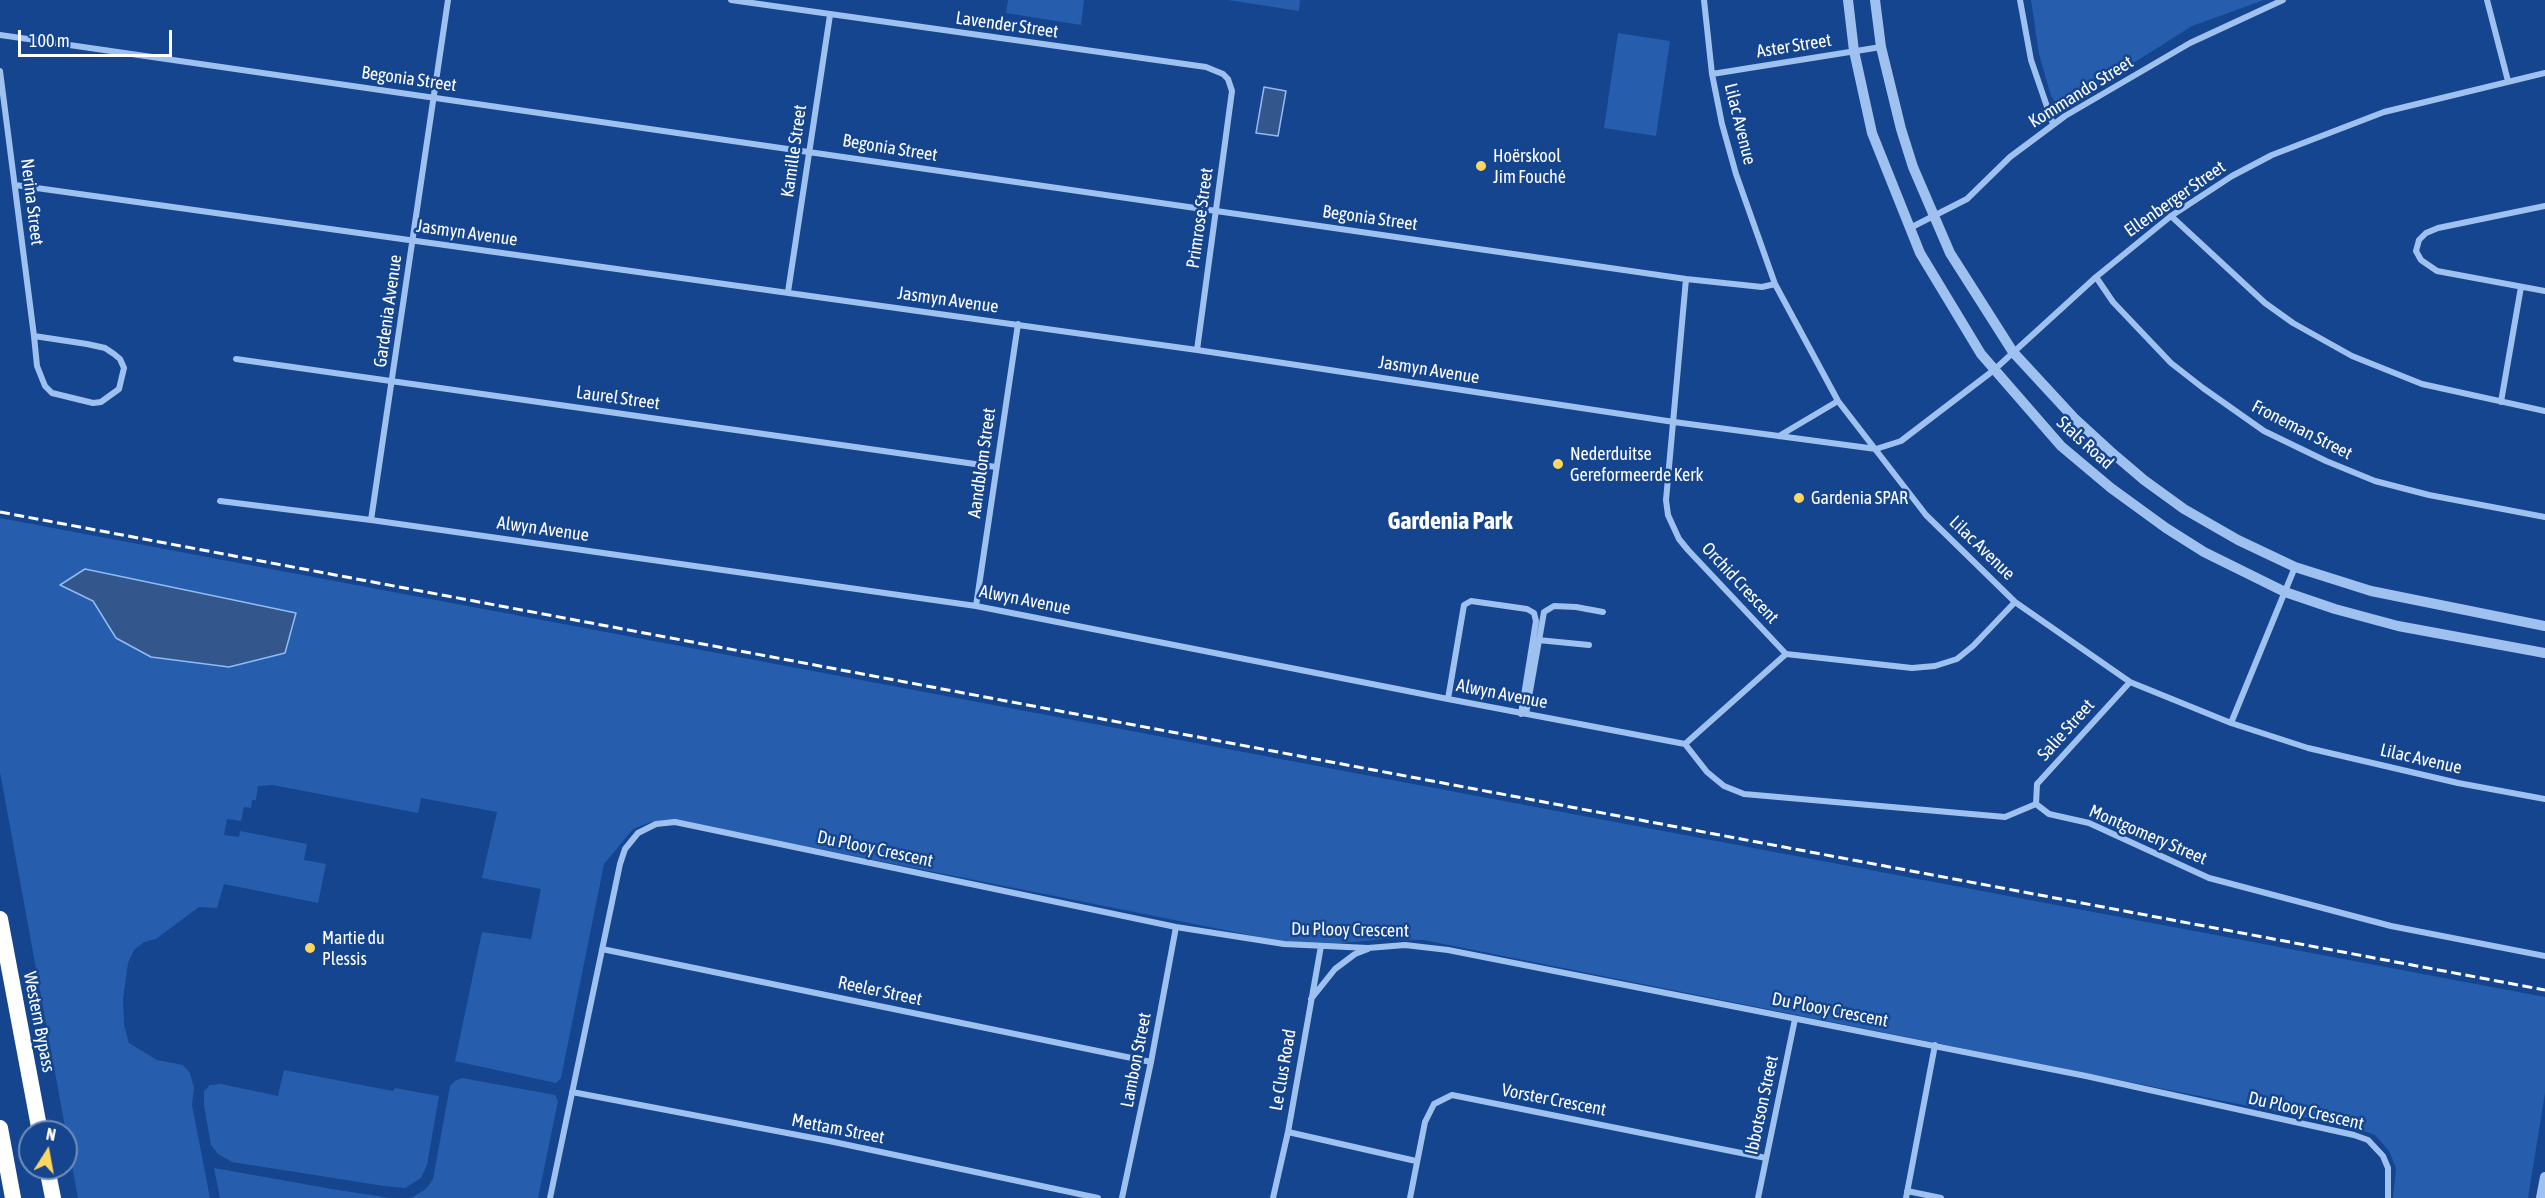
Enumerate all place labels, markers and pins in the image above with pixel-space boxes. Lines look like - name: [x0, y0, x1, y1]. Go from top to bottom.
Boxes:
- place label: Hoërskool Jim Fouché: [1493, 145, 1566, 188]
- marker: Hoërskool Jim Fouché: [1474, 159, 1488, 173]
- place label: Nederduitse Gereformeerde Kerk: [1570, 443, 1703, 486]
- marker: Nederduitse Gereformeerde Kerk: [1551, 457, 1565, 471]
- place label: Gardenia SPAR: [1811, 487, 1908, 509]
- marker: Gardenia SPAR: [1792, 491, 1806, 505]
- place label: Martie du Plessis: [322, 927, 385, 970]
- marker: Martie du Plessis: [303, 941, 317, 955]

